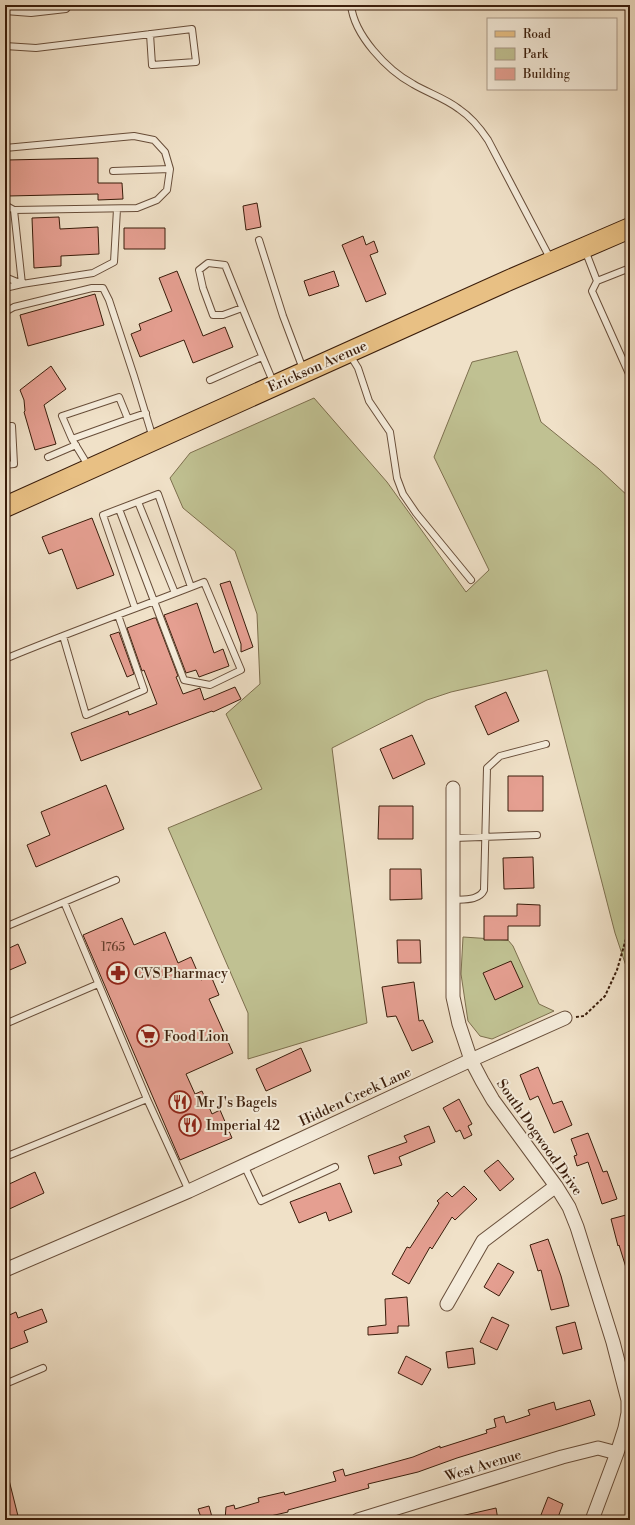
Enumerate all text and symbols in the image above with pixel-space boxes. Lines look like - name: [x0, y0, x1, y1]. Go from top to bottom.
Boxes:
- legend: [487, 18, 617, 90]
- text: Road: [523, 27, 551, 42]
- text: Park: [523, 47, 549, 62]
- text: Building: [522, 67, 571, 82]
- street label: Erickson Avenue: [265, 337, 370, 397]
- house number: 1765: [101, 940, 125, 955]
- pharmacy icon: CVS Pharmacy: [105, 960, 131, 986]
- place label: CVS Pharmacy: [134, 965, 228, 983]
- supermarket icon: Food Lion: [135, 1023, 161, 1049]
- place label: Food Lion: [164, 1028, 230, 1046]
- street label: Hidden Creek Lane: [296, 1063, 414, 1131]
- street label: South Dogwood Drive: [492, 1076, 586, 1199]
- restaurant icon: Mr J's Bagels: [167, 1089, 193, 1115]
- place label: Mr J's Bagels: [196, 1094, 277, 1112]
- restaurant icon: Imperial 42: [177, 1112, 203, 1138]
- place label: Imperial 42: [206, 1117, 280, 1135]
- street label: West Avenue: [442, 1446, 524, 1486]

